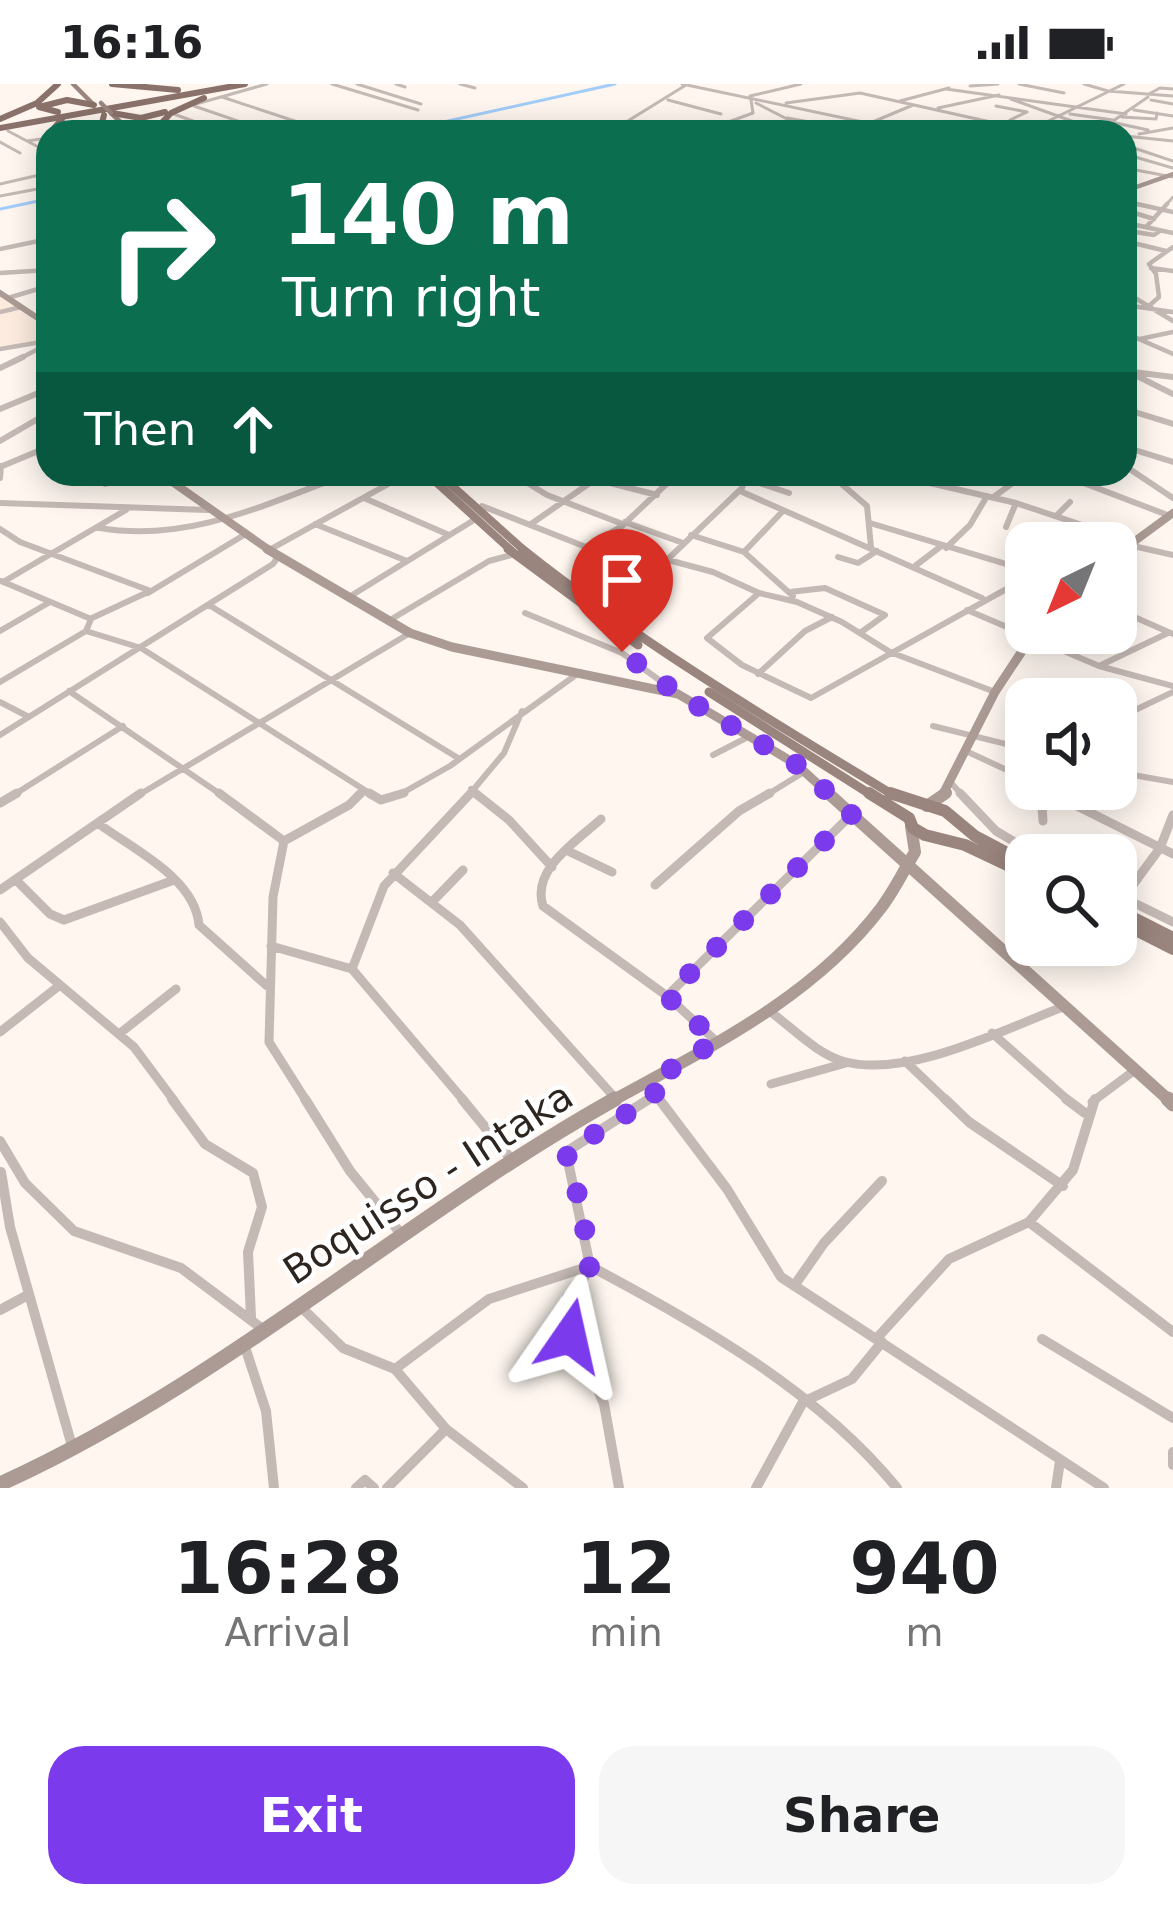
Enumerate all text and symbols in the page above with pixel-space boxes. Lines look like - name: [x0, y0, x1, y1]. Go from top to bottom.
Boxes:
- text: 16:16: [60, 16, 203, 69]
- text: 140 m: [282, 166, 574, 264]
- icon: right: [84, 168, 240, 324]
- text: Turn right: [282, 266, 541, 329]
- icon: ahead: [220, 396, 286, 462]
- text: Then: [84, 403, 196, 456]
- north arrow: [1005, 522, 1137, 654]
- map controls: [1005, 522, 1137, 966]
- pin: [571, 529, 673, 652]
- icon: arrive: [589, 547, 655, 613]
- button: sound: [1005, 678, 1137, 810]
- button: search: [1005, 834, 1137, 966]
- street label: Boquisso - Intaka: [275, 1073, 581, 1293]
- position arrow: [507, 1273, 633, 1399]
- text: 16:28: [173, 1526, 403, 1610]
- text: 12: [576, 1526, 676, 1610]
- text: 940: [849, 1526, 1000, 1610]
- text: Arrival: [225, 1610, 351, 1655]
- text: min: [589, 1610, 663, 1655]
- text: m: [906, 1610, 944, 1655]
- button: Exit: [48, 1746, 575, 1884]
- button: Share: [599, 1746, 1125, 1884]

